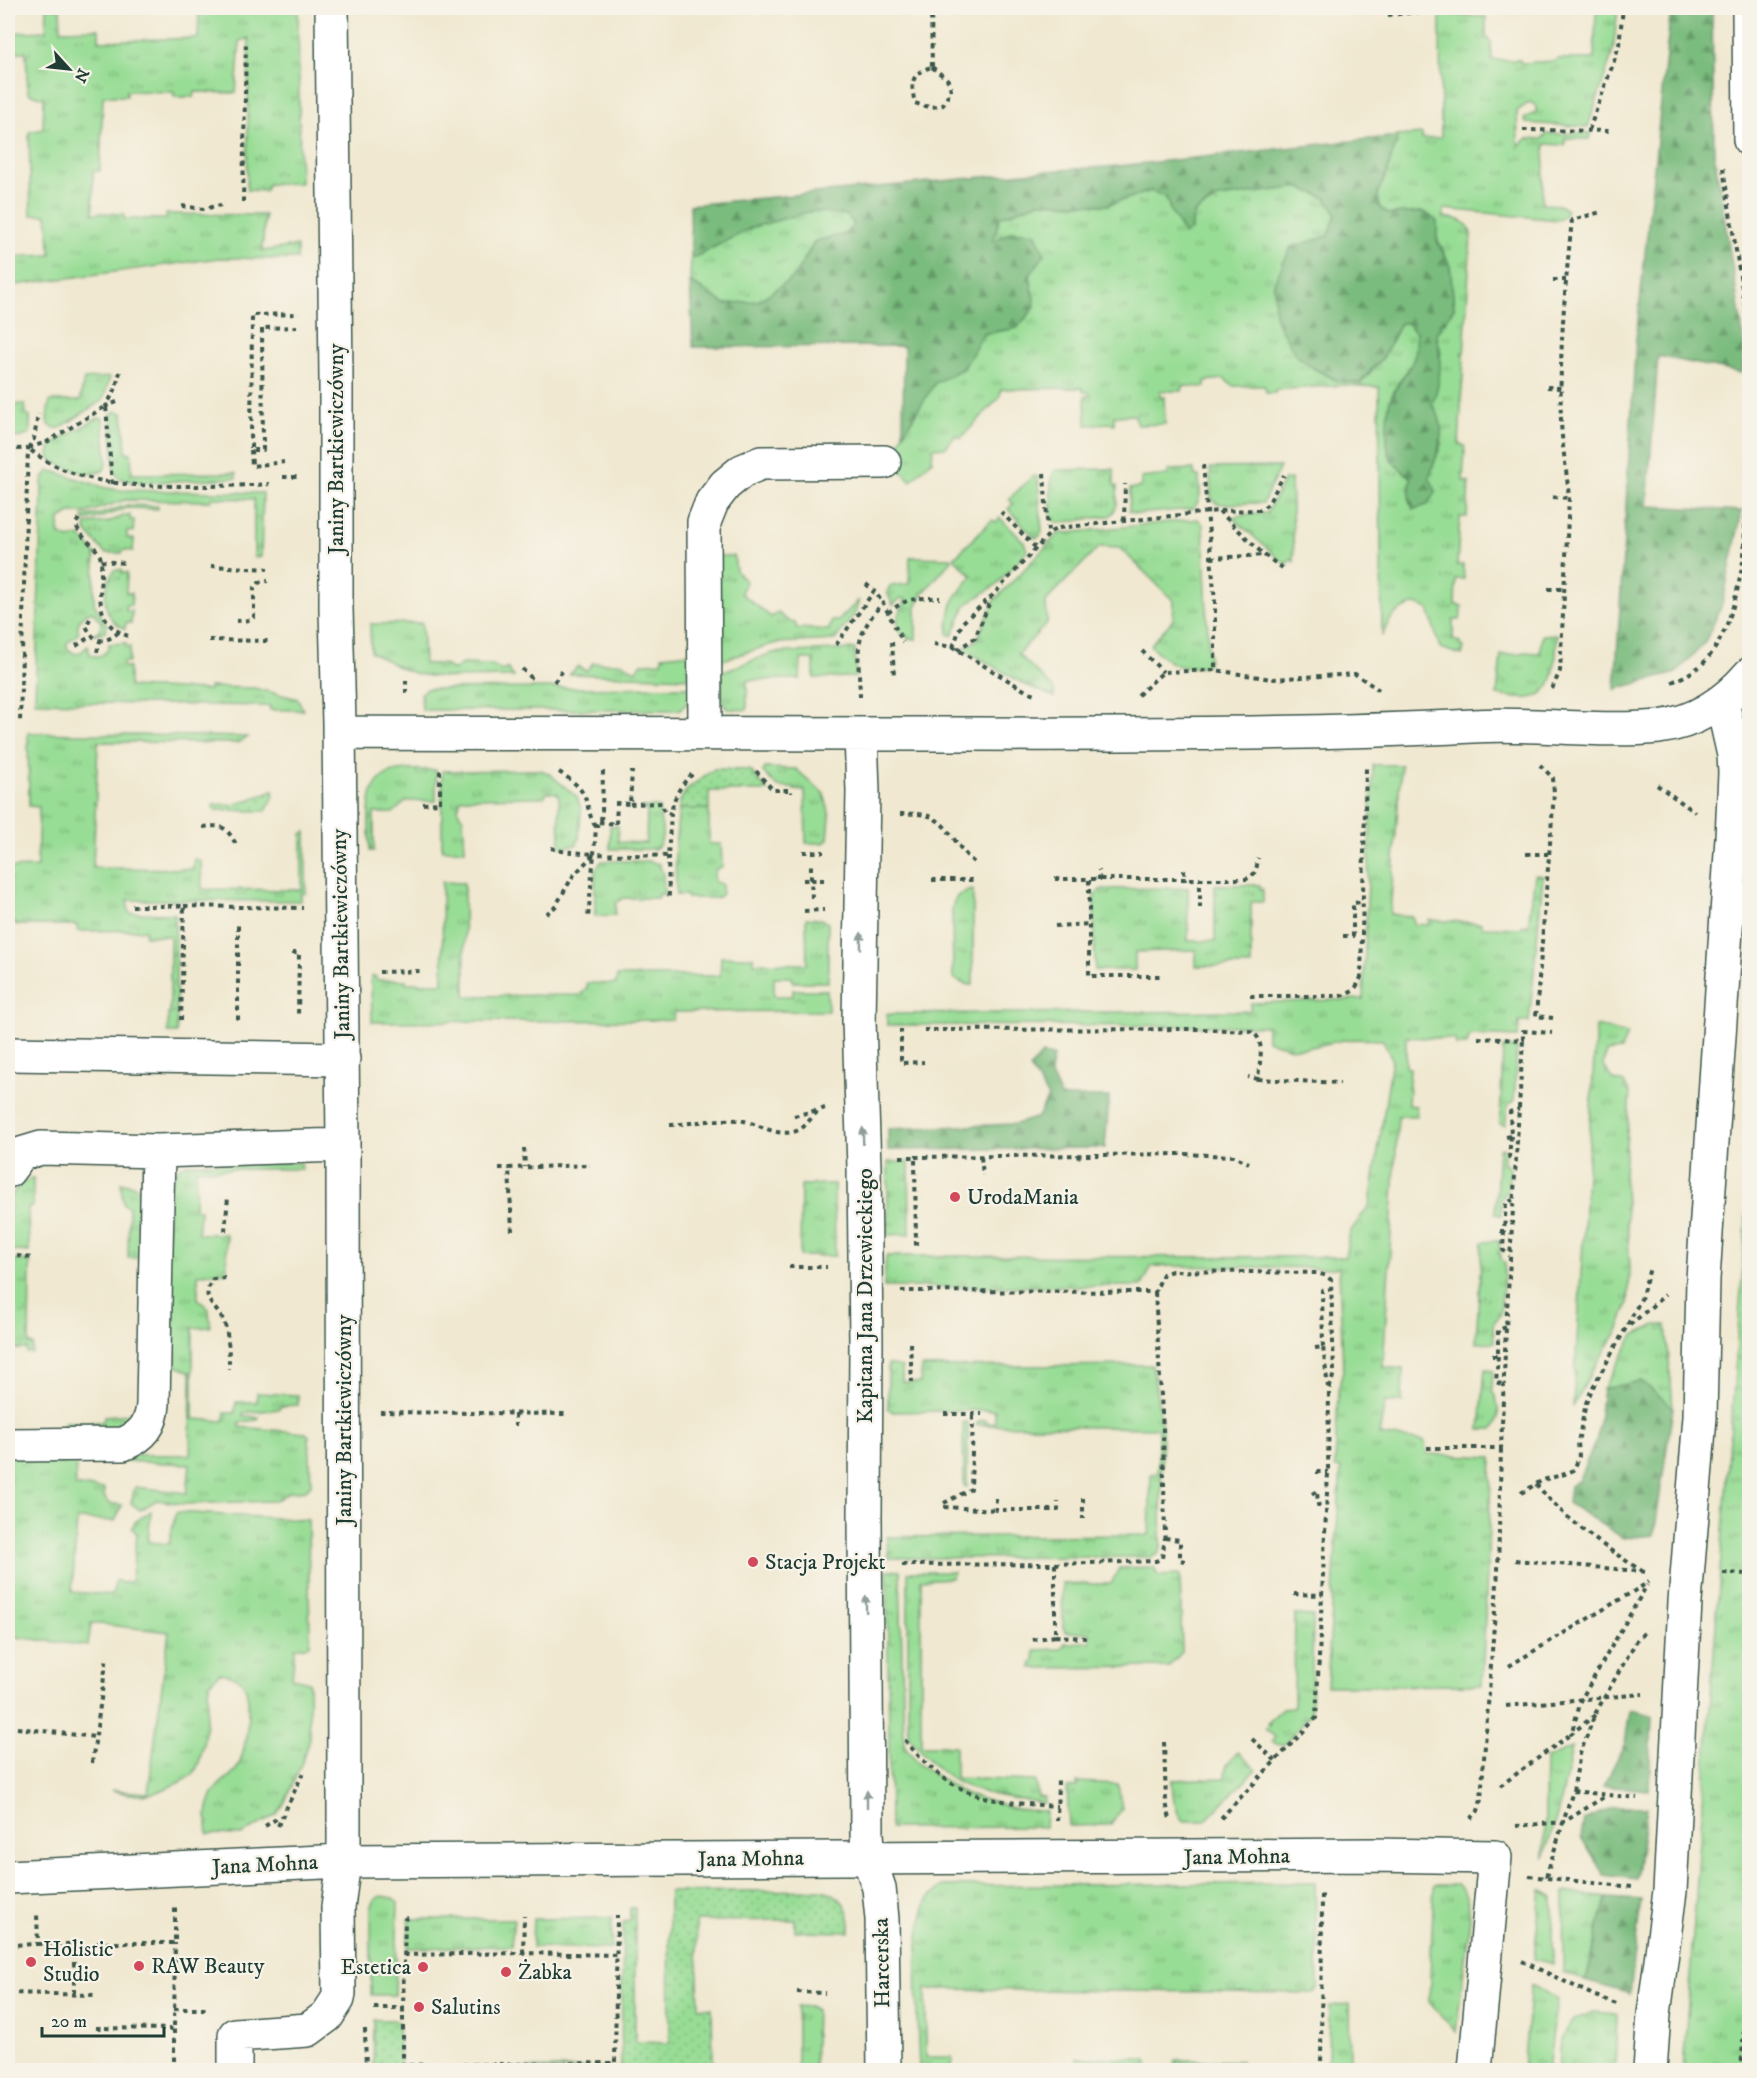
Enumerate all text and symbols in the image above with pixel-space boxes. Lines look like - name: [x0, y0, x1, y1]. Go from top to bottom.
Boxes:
- north arrow: [39, 39, 99, 99]
- text: N: [70, 65, 93, 86]
- street label: Janiny Bartkiewiczówny: [323, 343, 350, 556]
- street label: Janiny Bartkiewiczówny: [326, 828, 356, 1042]
- one-way arrow: [856, 932, 865, 951]
- one-way arrow: [858, 1127, 868, 1146]
- street label: Kapitana Jana Drzewieckiego: [852, 1168, 879, 1424]
- place label: UrodaMania: [967, 1184, 1079, 1211]
- marker: UrodaMania: [948, 1190, 962, 1204]
- street label: Janiny Bartkiewiczówny: [331, 1314, 358, 1527]
- place label: Stacja Projekt: [765, 1549, 886, 1576]
- marker: Stacja Projekt: [746, 1555, 760, 1569]
- one-way arrow: [861, 1595, 870, 1614]
- one-way arrow: [862, 1790, 872, 1809]
- street label: Jana Mohna: [1182, 1843, 1291, 1871]
- street label: Jana Mohna: [696, 1845, 805, 1873]
- street label: Jana Mohna: [209, 1849, 319, 1881]
- street label: Harcerska: [868, 1917, 896, 2008]
- place label: Holistic Studio: [43, 1936, 114, 1988]
- place label: RAW Beauty: [151, 1953, 265, 1980]
- place label: Estetica: [340, 1954, 412, 1981]
- marker: Holistic Studio: [24, 1955, 38, 1969]
- marker: RAW Beauty: [132, 1959, 146, 1973]
- place label: Żabka: [518, 1959, 573, 1986]
- marker: Estetica: [416, 1960, 430, 1974]
- marker: Żabka: [499, 1965, 513, 1979]
- place label: Salutins: [431, 1994, 501, 2021]
- scale bar: [42, 2000, 164, 2038]
- marker: Salutins: [412, 2000, 426, 2014]
- text: 20 m: [51, 2011, 87, 2033]

